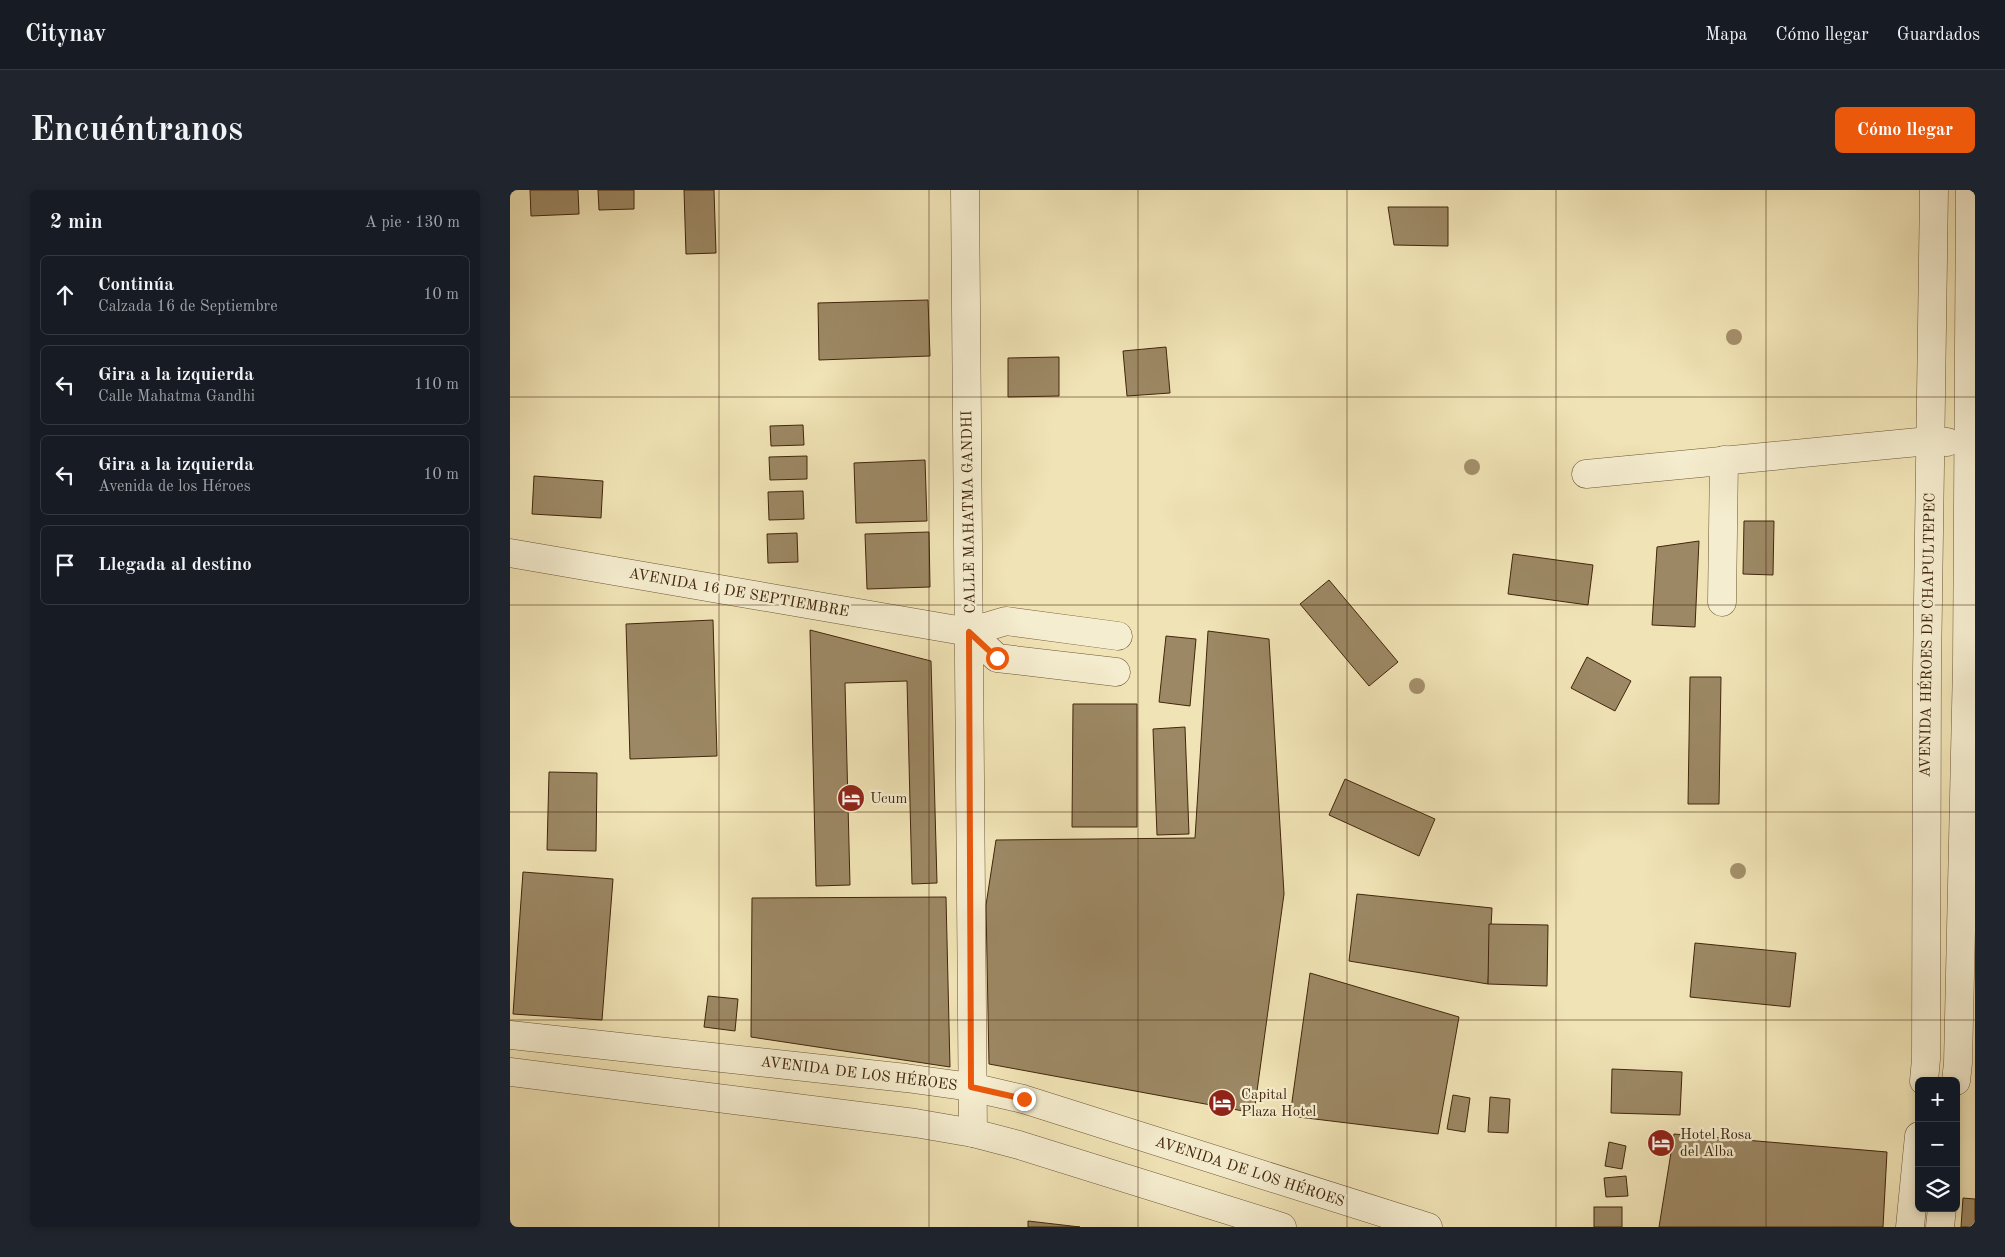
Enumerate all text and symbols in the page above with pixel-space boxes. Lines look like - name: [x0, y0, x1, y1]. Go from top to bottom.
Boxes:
- text: Citynav: [25, 23, 106, 47]
- text: Mapa: [1705, 26, 1747, 44]
- text: Cómo llegar: [1775, 26, 1869, 44]
- text: Guardados: [1897, 26, 1980, 44]
- button: Cómo llegar: [1835, 107, 1975, 153]
- text: Encuéntranos: [30, 113, 243, 148]
- text: 2 min: [50, 212, 103, 233]
- text: A pie · 130 m: [365, 215, 460, 231]
- text: Continúa: [98, 276, 174, 295]
- icon: ahead: [51, 281, 79, 309]
- text: 10 m: [423, 287, 459, 303]
- text: Calzada 16 de Septiembre: [98, 299, 278, 315]
- text: Gira a la izquierda: [98, 366, 254, 385]
- icon: left: [51, 371, 79, 399]
- text: 110 m: [414, 377, 459, 393]
- text: Calle Mahatma Gandhi: [98, 389, 255, 405]
- street label: CALLE MAHATMA GANDHI: [960, 410, 979, 614]
- text: Gira a la izquierda: [98, 456, 254, 475]
- icon: left: [51, 461, 79, 489]
- text: 10 m: [423, 467, 459, 483]
- text: Avenida de los Héroes: [98, 479, 251, 495]
- street label: AVENIDA HÉROES DE CHAPULTEPEC: [1916, 492, 1938, 778]
- icon: arrive: [51, 551, 79, 579]
- text: Llegada al destino: [98, 556, 252, 575]
- street label: AVENIDA 16 DE SEPTIEMBRE: [627, 567, 850, 620]
- route start: [986, 647, 1009, 670]
- hotel icon: Ucum: [836, 783, 866, 813]
- place label: Ucum: [870, 792, 908, 807]
- street label: AVENIDA DE LOS HÉROES: [760, 1052, 958, 1094]
- map controls: [1915, 1077, 1960, 1212]
- button: +: [1915, 1077, 1960, 1122]
- route end: [1013, 1088, 1036, 1111]
- hotel icon: Capital Plaza Hotel: [1207, 1088, 1237, 1118]
- place label: Capital Plaza Hotel: [1241, 1088, 1316, 1120]
- button: −: [1915, 1122, 1960, 1167]
- hotel icon: Hotel Rosa del Alba: [1646, 1128, 1676, 1158]
- place label: Hotel Rosa del Alba: [1680, 1128, 1752, 1160]
- street label: AVENIDA DE LOS HÉROES: [1153, 1132, 1347, 1210]
- button: layers: [1915, 1167, 1960, 1212]

